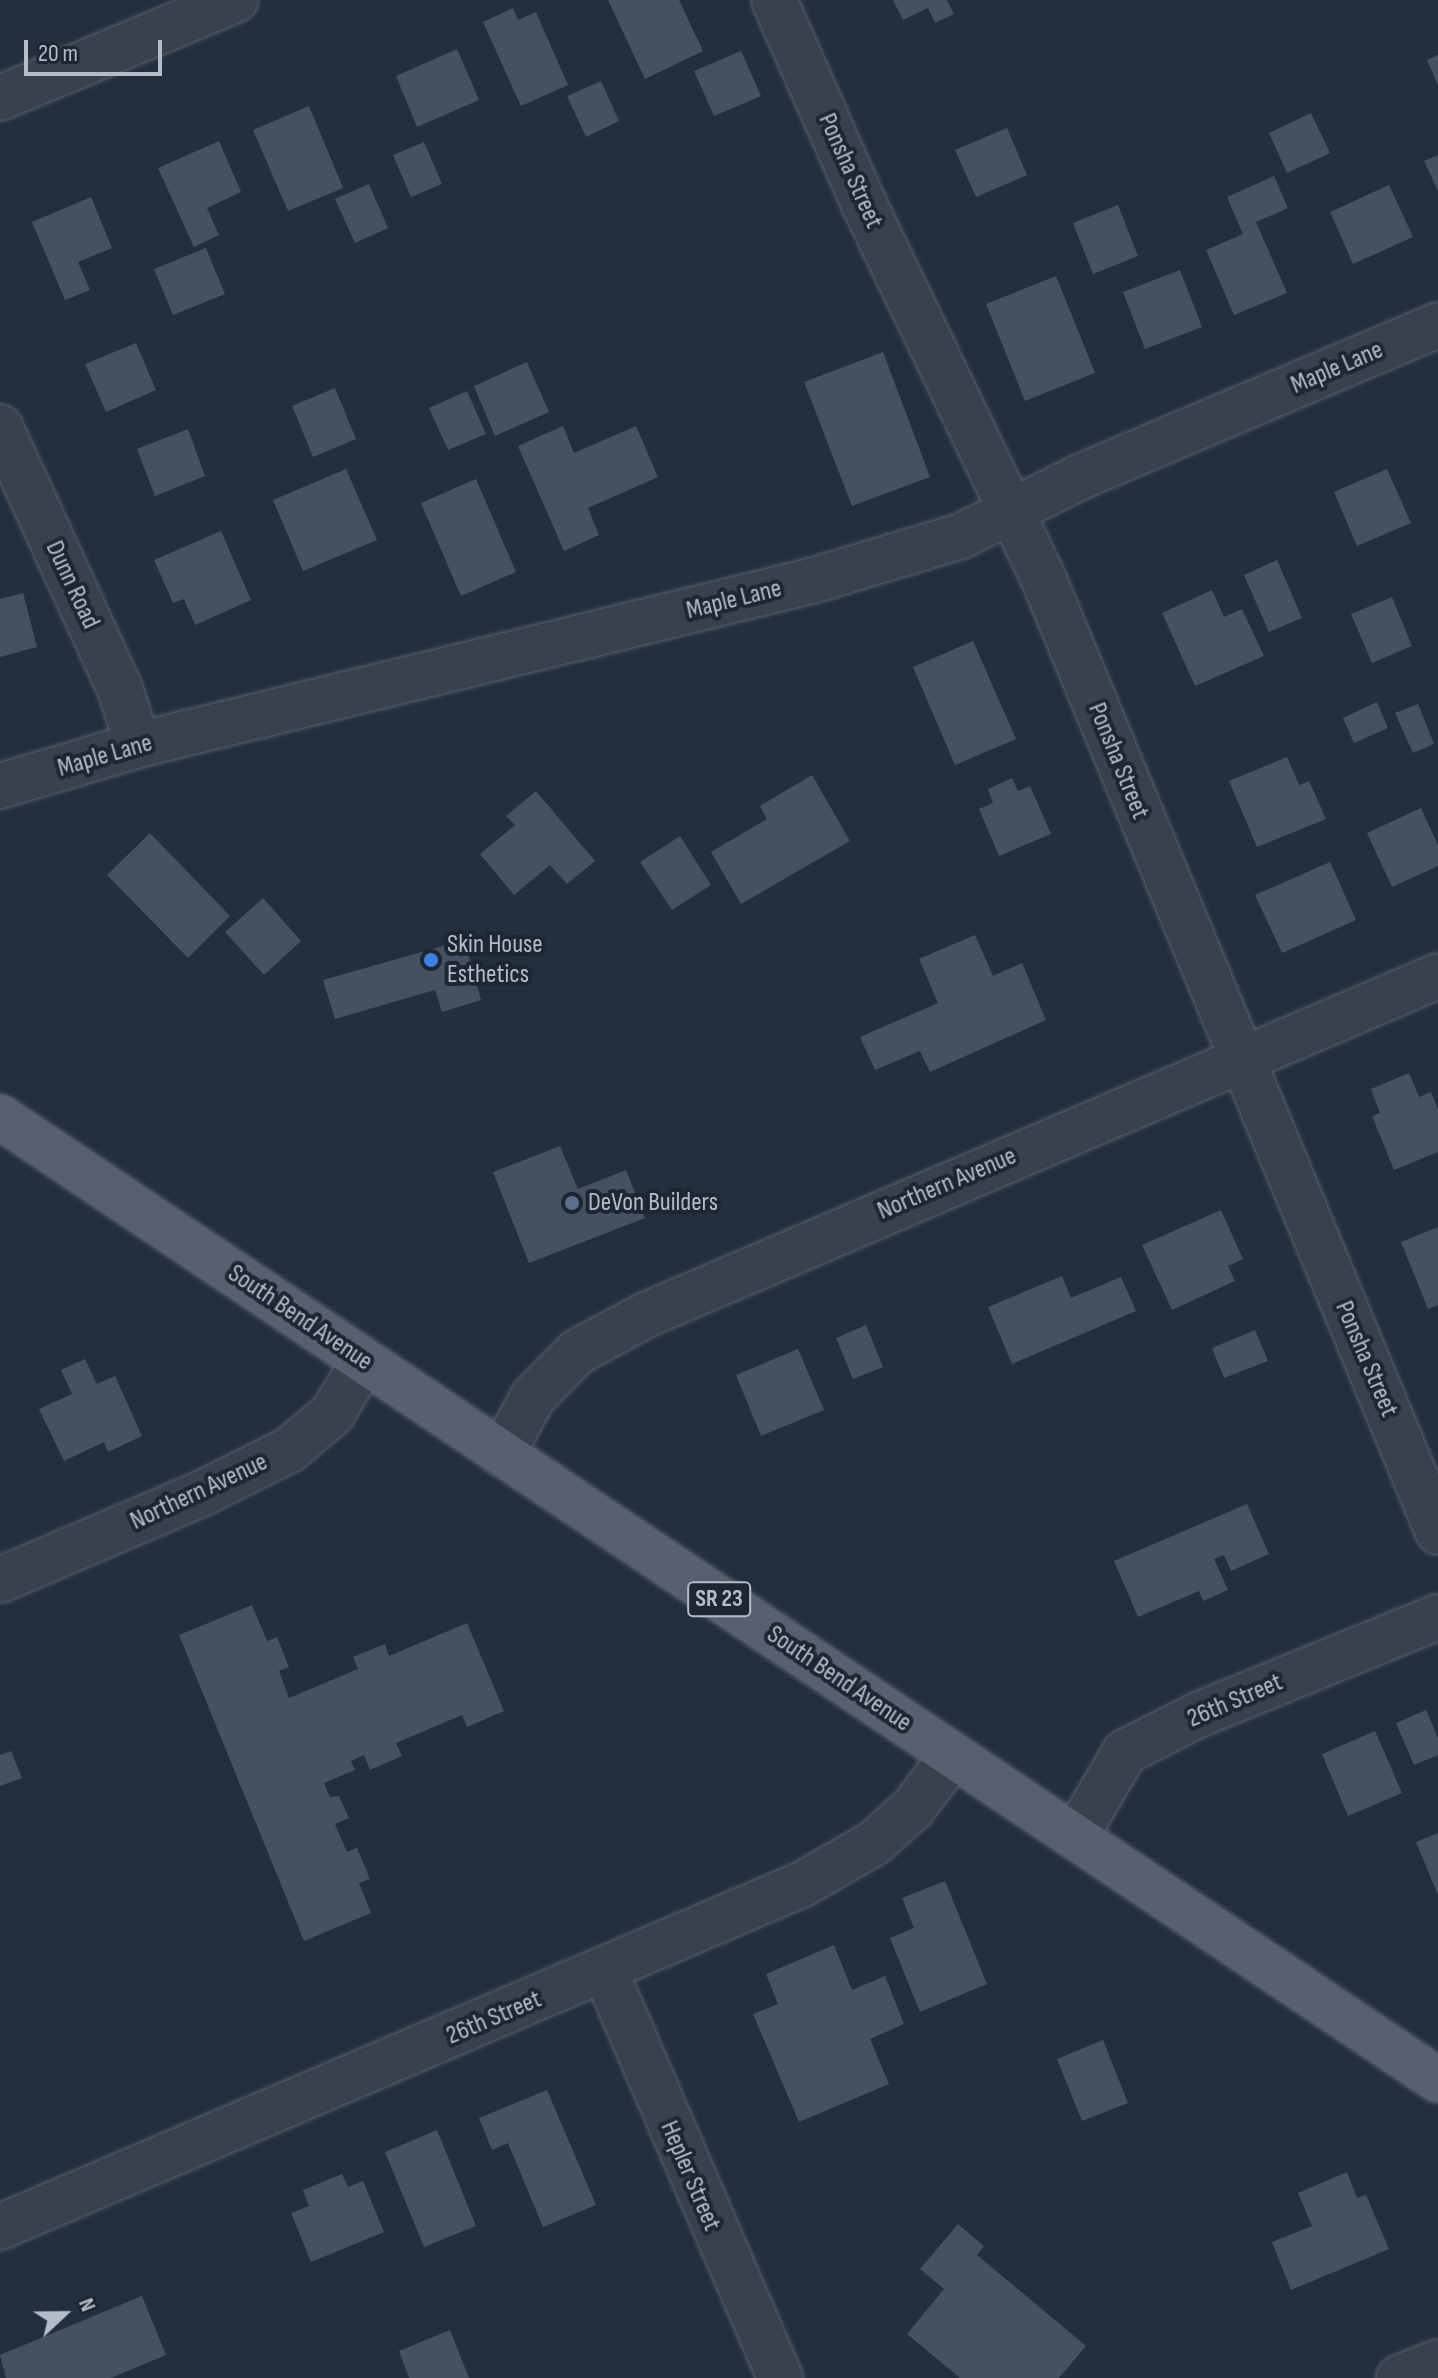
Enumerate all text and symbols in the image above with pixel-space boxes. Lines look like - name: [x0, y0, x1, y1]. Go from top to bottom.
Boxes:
- scale bar: [28, 24, 166, 74]
- text: 20 m: [38, 39, 78, 68]
- street label: Ponsha Street: [811, 109, 889, 233]
- street label: Maple Lane: [1286, 335, 1388, 401]
- street label: Dunn Road: [38, 536, 106, 634]
- street label: Maple Lane: [683, 573, 785, 627]
- street label: Ponsha Street: [1081, 698, 1155, 824]
- street label: Maple Lane: [54, 728, 156, 784]
- place label: Skin House Esthetics: [447, 929, 543, 990]
- marker: Skin House Esthetics: [422, 951, 440, 969]
- street label: Northern Avenue: [873, 1141, 1021, 1227]
- place label: DeVon Builders: [588, 1187, 718, 1219]
- marker: DeVon Builders: [563, 1194, 581, 1212]
- street label: South Bend Avenue: [222, 1258, 378, 1378]
- street label: Ponsha Street: [1328, 1297, 1404, 1421]
- street label: Northern Avenue: [126, 1447, 272, 1537]
- road number: SR 23: [687, 1579, 751, 1619]
- street label: South Bend Avenue: [761, 1619, 917, 1739]
- street label: 26th Street: [1183, 1667, 1287, 1735]
- street label: 26th Street: [442, 1984, 546, 2052]
- street label: Hepler Street: [653, 2116, 727, 2236]
- north arrow: [24, 2274, 104, 2354]
- text: N: [72, 2294, 101, 2315]

